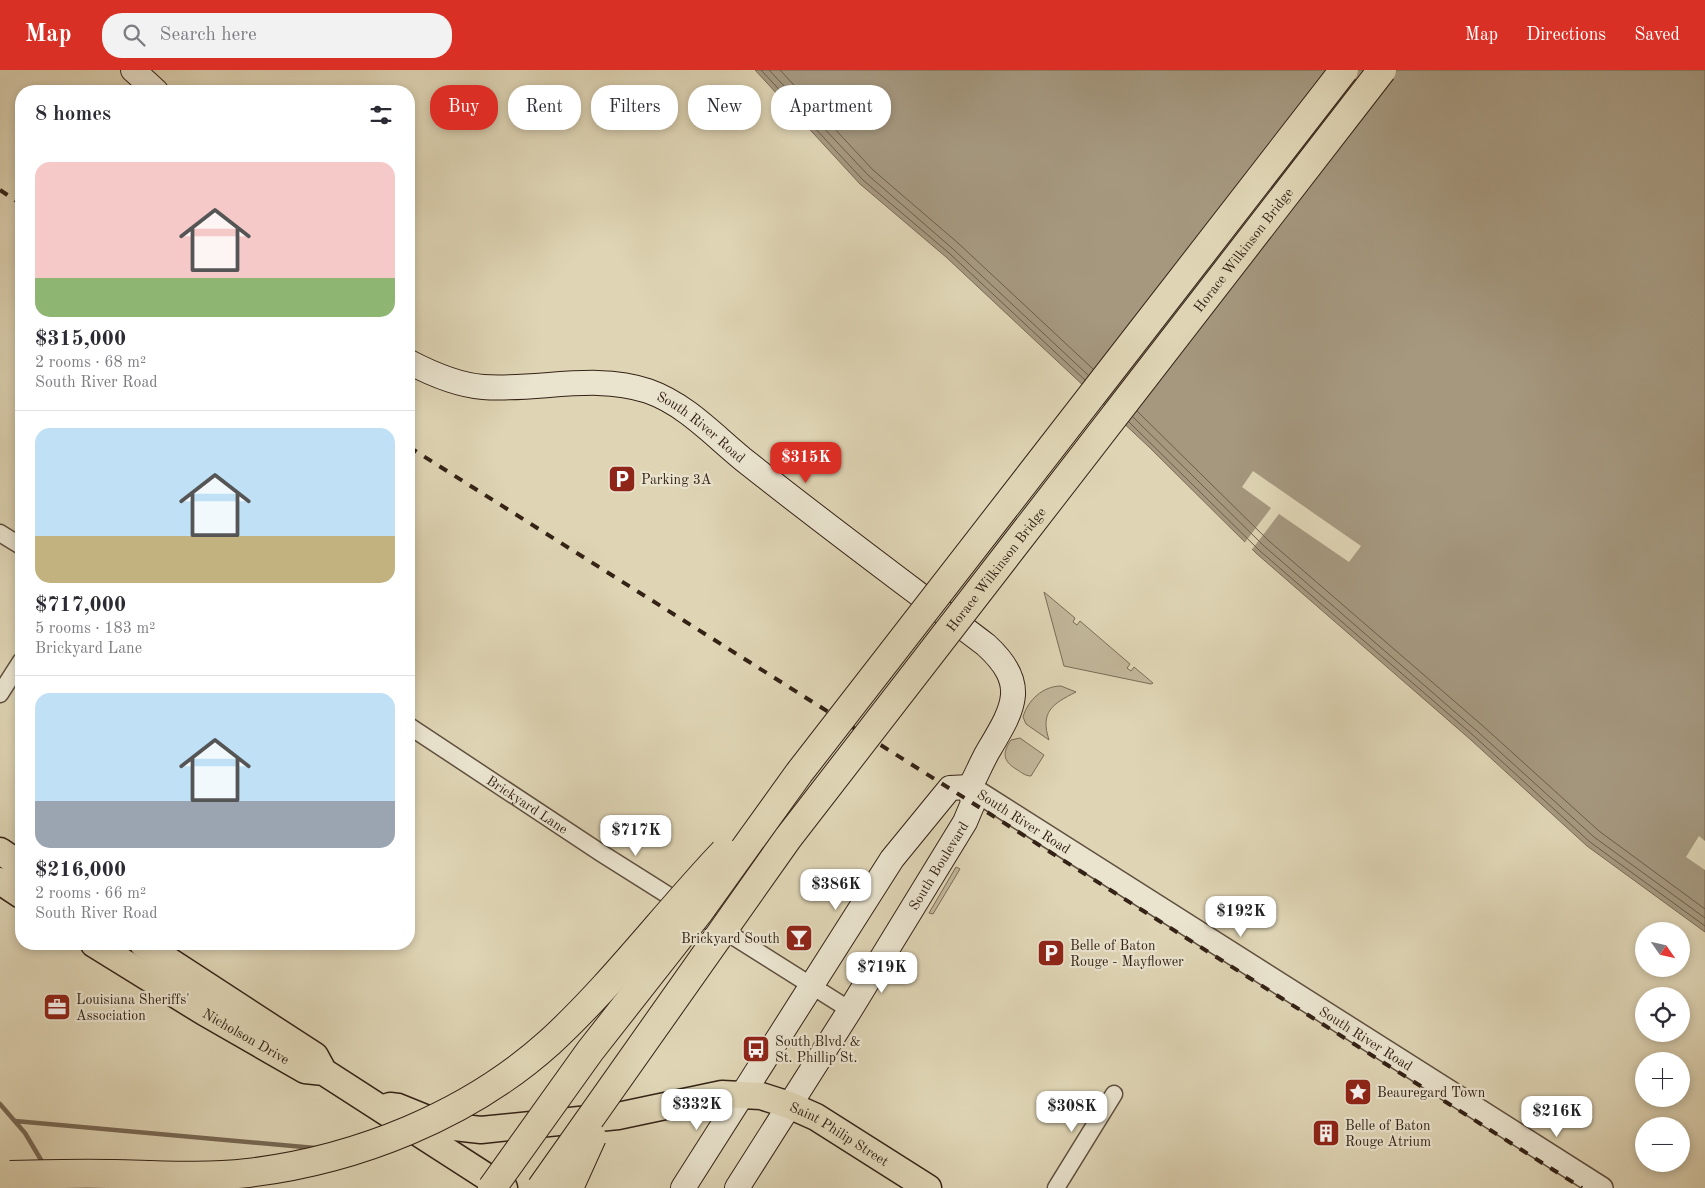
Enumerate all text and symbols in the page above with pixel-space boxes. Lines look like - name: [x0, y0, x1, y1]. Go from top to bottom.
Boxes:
- search box: [102, 13, 452, 58]
- icon: search: [120, 21, 148, 49]
- text: Map: [25, 23, 72, 47]
- text: Search here: [160, 26, 257, 45]
- text: Map: [1465, 26, 1498, 44]
- text: Directions: [1526, 26, 1606, 44]
- text: Saved: [1634, 26, 1680, 44]
- chip: Buy: [430, 85, 498, 130]
- chip: Rent: [508, 85, 581, 130]
- chip: Filters: [591, 85, 678, 130]
- chip: New: [688, 85, 761, 130]
- chip: Apartment: [771, 85, 891, 130]
- icon: filters: [367, 101, 395, 129]
- text: 8 homes: [35, 104, 111, 125]
- street label: Horace Wilkinson Bridge: [1191, 186, 1296, 315]
- icon: home: [170, 195, 260, 285]
- text: $315,000: [35, 329, 126, 350]
- text: 2 rooms · 68 m²: [35, 355, 146, 371]
- text: South River Road: [35, 375, 158, 391]
- street label: South River Road: [654, 390, 747, 466]
- pin: $315K: [771, 442, 841, 484]
- text: $315K: [781, 450, 831, 466]
- icon: home: [170, 460, 260, 550]
- parking icon: Parking 3A: [607, 464, 637, 494]
- place label: Parking 3A: [641, 473, 712, 487]
- street label: Horace Wilkinson Bridge: [944, 505, 1049, 635]
- text: $717,000: [35, 595, 126, 616]
- text: 5 rooms · 183 m²: [35, 621, 155, 637]
- text: Brickyard Lane: [35, 641, 142, 657]
- icon: home: [170, 725, 260, 815]
- street label: Brickyard Lane: [484, 773, 570, 837]
- street label: South River Road: [974, 787, 1073, 857]
- pin: $717K: [601, 814, 671, 857]
- street label: South Boulevard: [907, 820, 971, 913]
- text: $717K: [611, 823, 661, 839]
- text: $216,000: [35, 860, 126, 881]
- pin: $386K: [801, 868, 871, 911]
- text: $386K: [811, 877, 861, 893]
- text: 2 rooms · 66 m²: [35, 886, 146, 902]
- pin: $192K: [1206, 896, 1276, 938]
- text: $192K: [1216, 904, 1266, 920]
- text: South River Road: [35, 906, 158, 922]
- north arrow: [1635, 922, 1690, 978]
- map controls: [1635, 922, 1690, 1172]
- bar icon: Brickyard South: [784, 923, 814, 953]
- place label: Brickyard South: [681, 932, 780, 946]
- parking icon: Belle of Baton Rouge - Mayflower: [1036, 938, 1066, 968]
- place label: Belle of Baton Rouge - Mayflower: [1070, 939, 1184, 969]
- pin: $719K: [847, 952, 917, 994]
- text: $719K: [857, 960, 907, 976]
- button: locate: [1635, 987, 1690, 1042]
- office icon: Louisiana Sheriffs' Association: [42, 992, 72, 1022]
- place label: Louisiana Sheriffs' Association: [76, 993, 190, 1023]
- street label: South River Road: [1316, 1004, 1415, 1074]
- street label: Nicholson Drive: [200, 1007, 291, 1067]
- bus stop icon: South Blvd. & St. Phillip St.: [741, 1034, 771, 1064]
- place label: South Blvd. & St. Phillip St.: [775, 1035, 861, 1065]
- button: +: [1635, 1052, 1690, 1107]
- place icon: Beauregard Town: [1343, 1077, 1373, 1107]
- place label: Beauregard Town: [1377, 1086, 1486, 1100]
- pin: $332K: [662, 1088, 732, 1131]
- pin: $308K: [1037, 1090, 1107, 1133]
- pin: $216K: [1522, 1096, 1592, 1138]
- text: $332K: [672, 1097, 722, 1113]
- text: $308K: [1047, 1099, 1097, 1115]
- street label: Saint Philip Street: [787, 1100, 891, 1169]
- text: $216K: [1532, 1104, 1582, 1120]
- button: −: [1635, 1117, 1690, 1172]
- building icon: Belle of Baton Rouge Atrium: [1311, 1118, 1341, 1148]
- place label: Belle of Baton Rouge Atrium: [1345, 1119, 1431, 1149]

